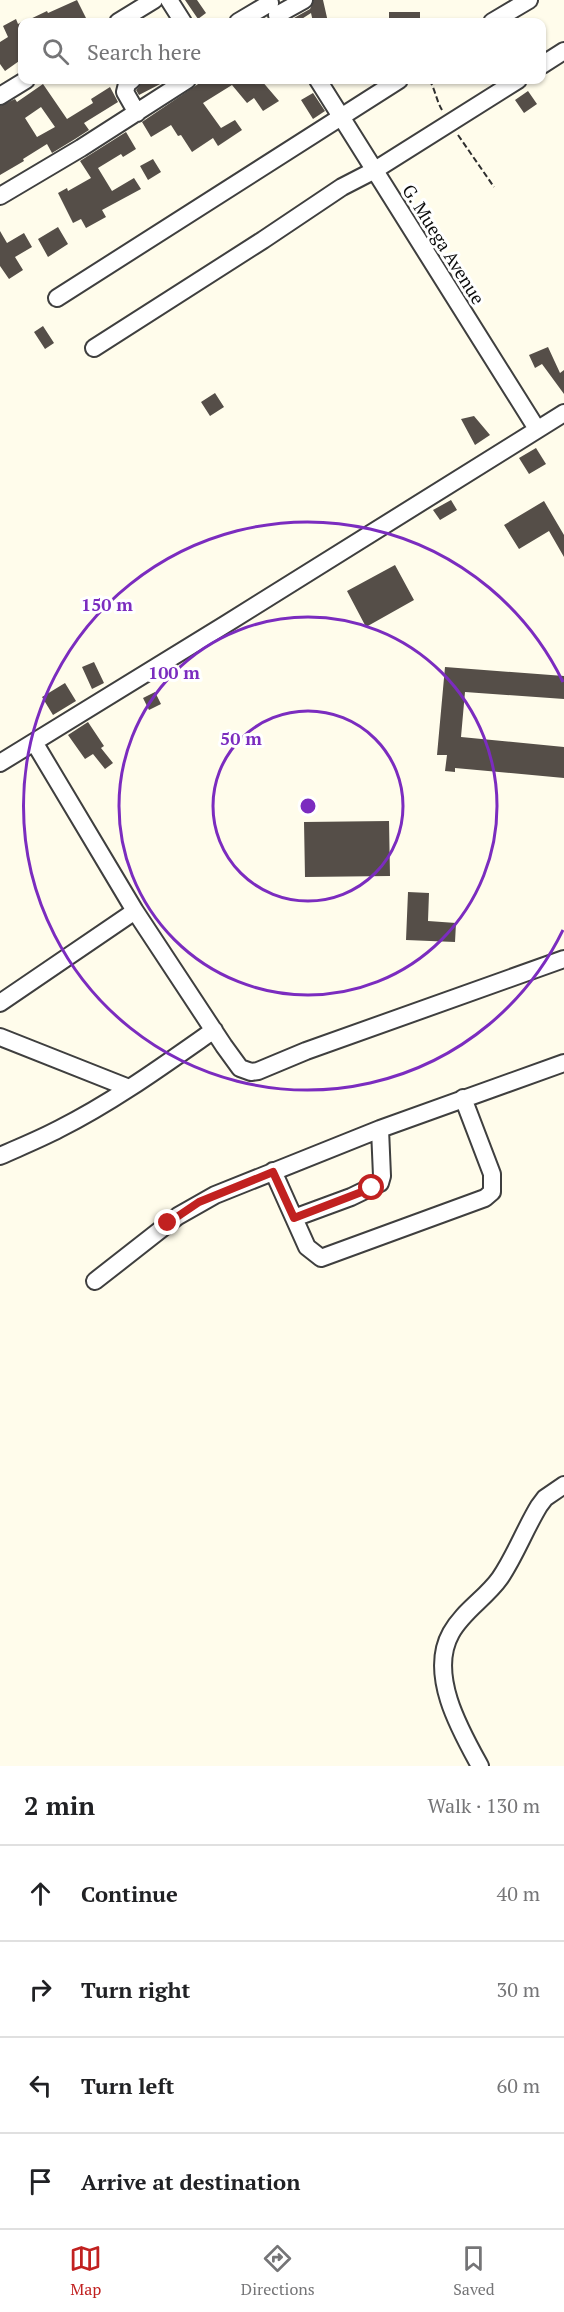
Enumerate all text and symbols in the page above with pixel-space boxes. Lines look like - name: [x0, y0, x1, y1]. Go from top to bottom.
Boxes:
- search box: [18, 18, 546, 84]
- icon: search: [39, 35, 72, 68]
- text: Search here: [87, 37, 201, 66]
- street label: G. Muega Avenue: [397, 179, 491, 309]
- text: 150 m: [81, 592, 133, 616]
- text: 100 m: [148, 660, 200, 684]
- text: 50 m: [220, 726, 262, 750]
- centre of rings: [298, 796, 318, 816]
- route start: [358, 1174, 384, 1200]
- route end: [154, 1209, 180, 1235]
- text: 2 min: [24, 1788, 95, 1822]
- text: Walk · 130 m: [428, 1792, 540, 1819]
- icon: ahead: [24, 1877, 57, 1910]
- text: Continue: [81, 1879, 178, 1908]
- text: 40 m: [497, 1880, 540, 1907]
- icon: right: [24, 1973, 57, 2006]
- text: Turn right: [81, 1975, 190, 2004]
- text: 30 m: [497, 1976, 540, 2003]
- icon: left: [24, 2069, 57, 2102]
- text: Turn left: [81, 2071, 174, 2100]
- text: 60 m: [497, 2072, 540, 2099]
- icon: arrive: [24, 2165, 57, 2198]
- text: Arrive at destination: [81, 2167, 300, 2196]
- tab: Map: [69, 2242, 102, 2300]
- tab: Directions: [241, 2242, 315, 2300]
- tab: Saved: [453, 2242, 495, 2300]

